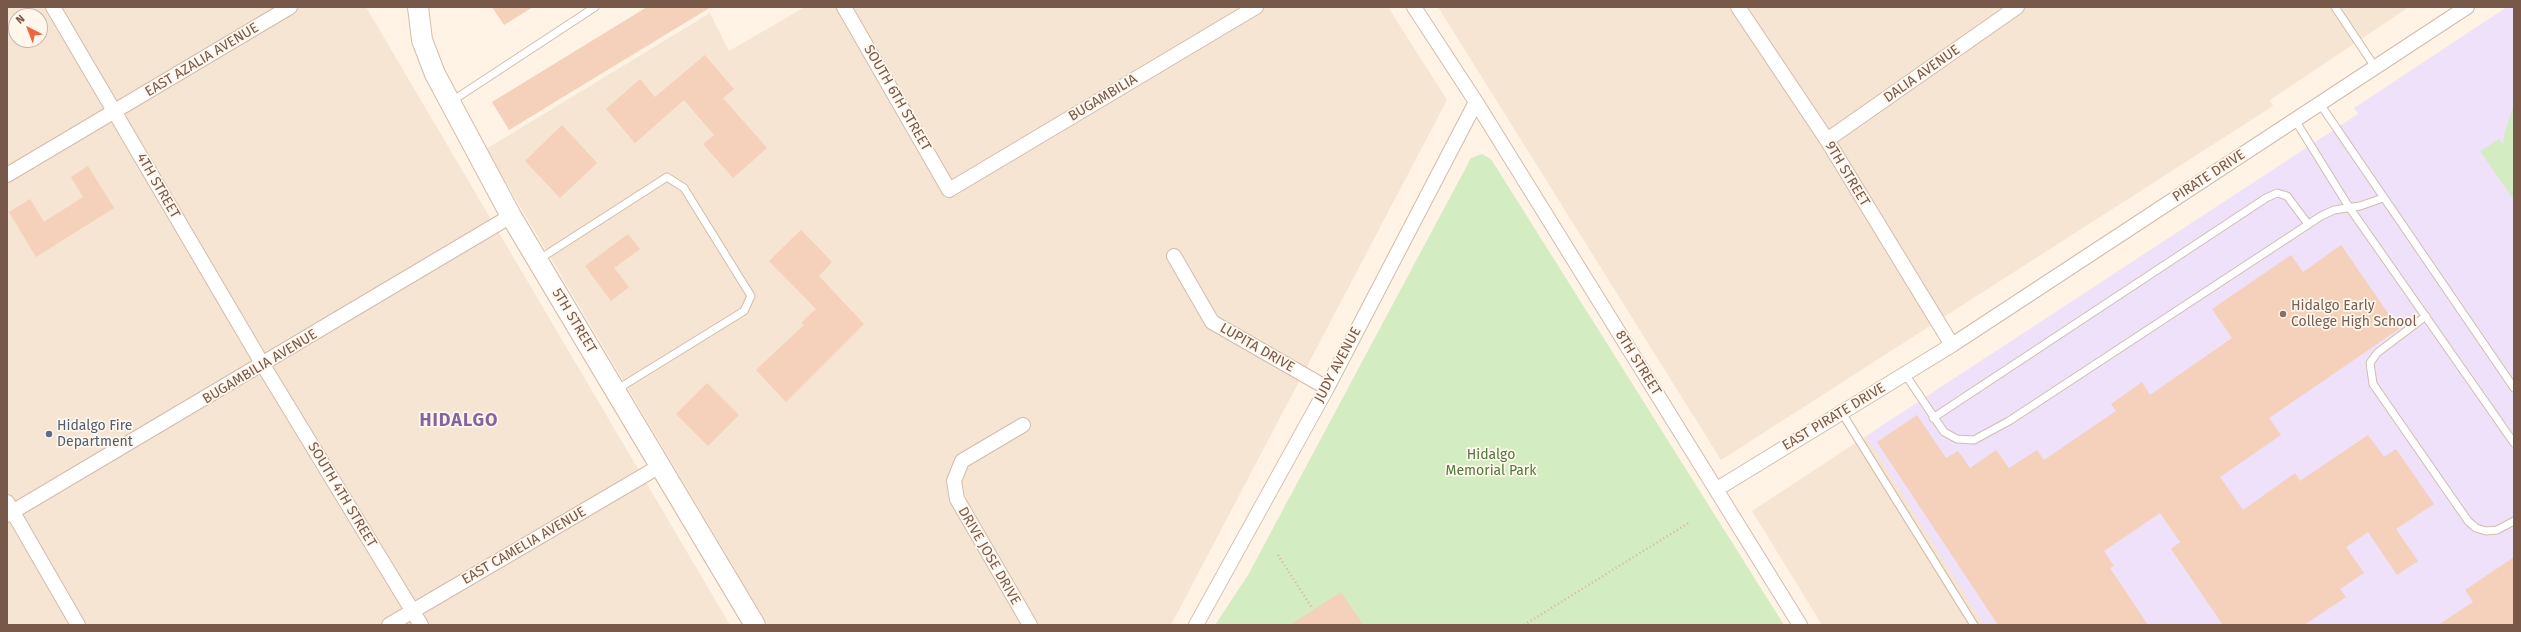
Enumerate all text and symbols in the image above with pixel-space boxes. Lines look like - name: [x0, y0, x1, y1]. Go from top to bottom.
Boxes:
- north arrow: [8, 8, 48, 48]
- text: N: [13, 12, 27, 27]
- street label: EAST AZALIA AVENUE: [142, 19, 262, 101]
- street label: SOUTH 6TH STREET: [860, 42, 934, 154]
- street label: DALIA AVENUE: [1881, 42, 1963, 106]
- street label: BUGAMBILIA: [1066, 71, 1140, 125]
- street label: 9TH STREET: [1821, 138, 1873, 210]
- street label: PIRATE DRIVE: [2169, 146, 2249, 206]
- street label: 4TH STREET: [133, 150, 183, 222]
- street label: 5TH STREET: [548, 286, 600, 356]
- place label: Hidalgo Early College High School: [2291, 298, 2417, 330]
- marker: Hidalgo Early College High School: [2278, 309, 2288, 319]
- street label: LUPITA DRIVE: [1217, 320, 1297, 376]
- street label: JUDY AVENUE: [1311, 324, 1365, 406]
- street label: BUGAMBILIA AVENUE: [200, 326, 320, 408]
- street label: 8TH STREET: [1611, 328, 1665, 398]
- street label: EAST PIRATE DRIVE: [1779, 380, 1889, 454]
- district label: HIDALGO: [420, 410, 498, 432]
- place label: Hidalgo Fire Department: [57, 418, 133, 450]
- marker: Hidalgo Fire Department: [44, 429, 54, 439]
- street label: SOUTH 4TH STREET: [304, 439, 380, 551]
- park label: Hidalgo Memorial Park: [1446, 447, 1536, 480]
- street label: EAST CAMELIA AVENUE: [459, 504, 589, 588]
- street label: DRIVE JOSE DRIVE: [954, 504, 1024, 608]

